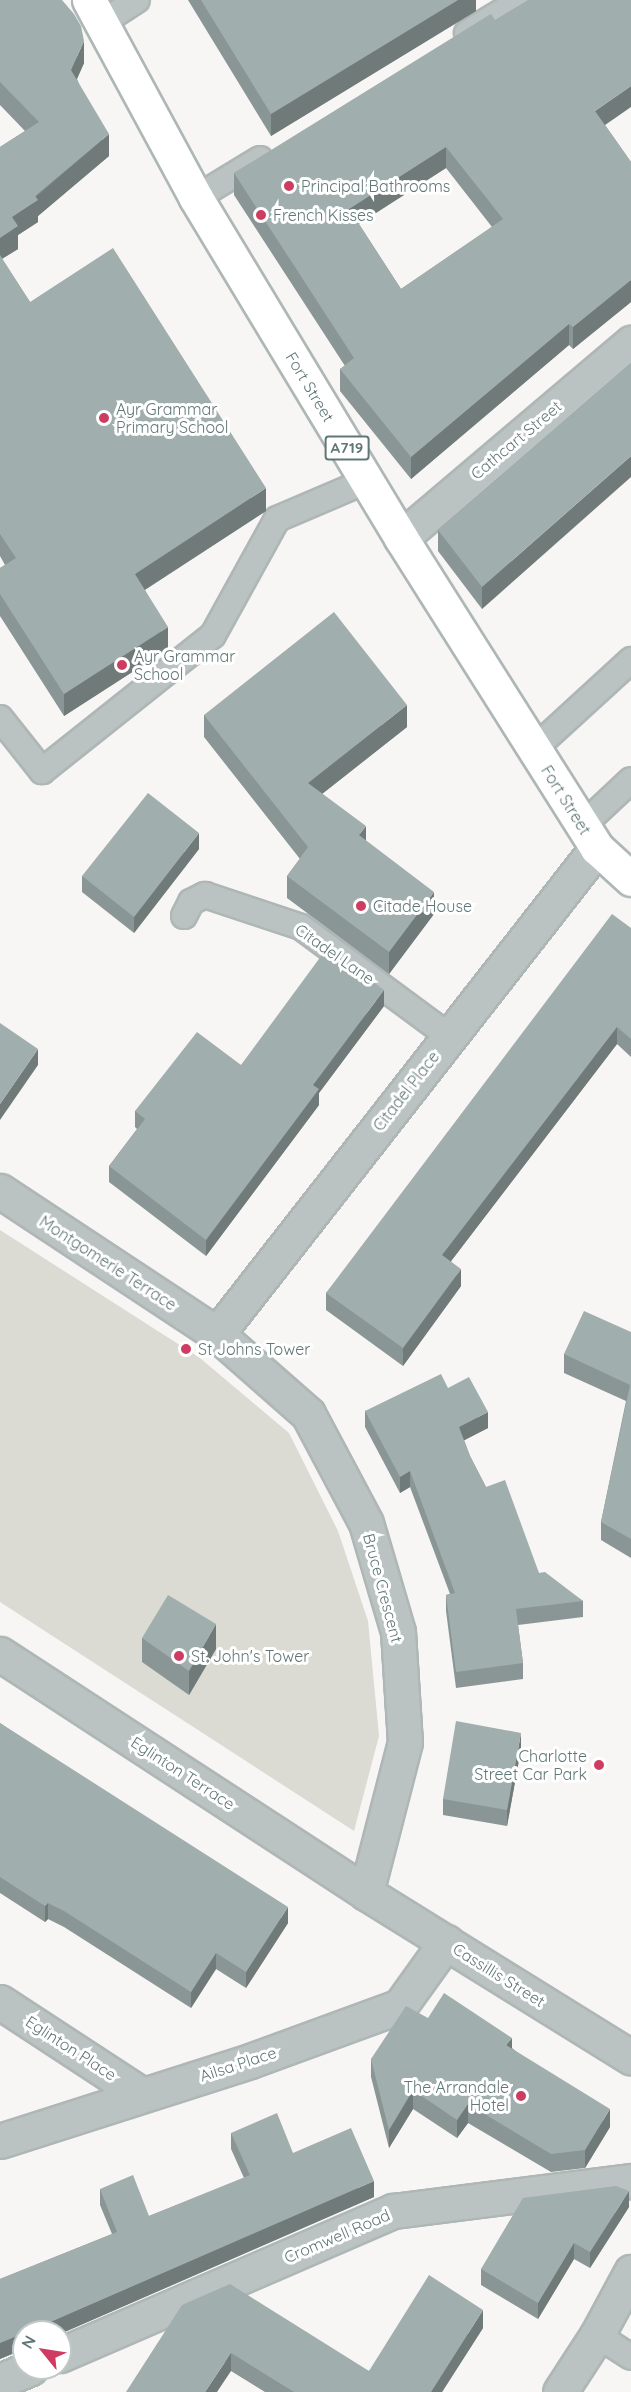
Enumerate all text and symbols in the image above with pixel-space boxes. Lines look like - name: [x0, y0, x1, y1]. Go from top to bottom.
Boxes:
- place label: Principal Bathrooms: [301, 176, 450, 196]
- marker: Principal Bathrooms: [282, 179, 296, 193]
- place label: French Kisses: [273, 205, 374, 225]
- marker: French Kisses: [254, 208, 268, 222]
- street label: Fort Street: [282, 349, 338, 425]
- street label: Cathcart Street: [467, 397, 565, 483]
- place label: Ayr Grammar Primary School: [116, 399, 228, 437]
- marker: Ayr Grammar Primary School: [97, 411, 111, 425]
- road number: A719: [324, 436, 370, 460]
- place label: Ayr Grammar School: [134, 646, 235, 684]
- marker: Ayr Grammar School: [115, 658, 129, 672]
- street label: Fort Street: [537, 762, 595, 838]
- place label: Citade House: [373, 896, 472, 916]
- marker: Citade House: [354, 899, 368, 913]
- street label: Citadel Lane: [292, 920, 378, 988]
- street label: Citadel Place: [369, 1047, 443, 1135]
- street label: Montgomerie Terrace: [36, 1212, 180, 1314]
- place label: St Johns Tower: [198, 1339, 310, 1359]
- marker: St Johns Tower: [179, 1342, 193, 1356]
- street label: Bruce Crescent: [359, 1531, 407, 1645]
- place label: St. John's Tower: [191, 1646, 309, 1666]
- marker: St. John's Tower: [172, 1649, 186, 1663]
- street label: Eglinton Terrace: [128, 1732, 238, 1814]
- place label: Charlotte Street Car Park: [474, 1746, 587, 1784]
- marker: Charlotte Street Car Park: [592, 1758, 606, 1772]
- street label: Cassillis Street: [449, 1939, 549, 2011]
- street label: Eglinton Place: [22, 2012, 120, 2084]
- street label: Ailsa Place: [197, 2043, 279, 2085]
- place label: The Arrandale Hotel: [403, 2077, 509, 2115]
- marker: The Arrandale Hotel: [514, 2089, 528, 2103]
- street label: Cromwell Road: [281, 2205, 393, 2267]
- north arrow: [12, 2320, 72, 2380]
- text: N: [17, 2332, 40, 2352]

